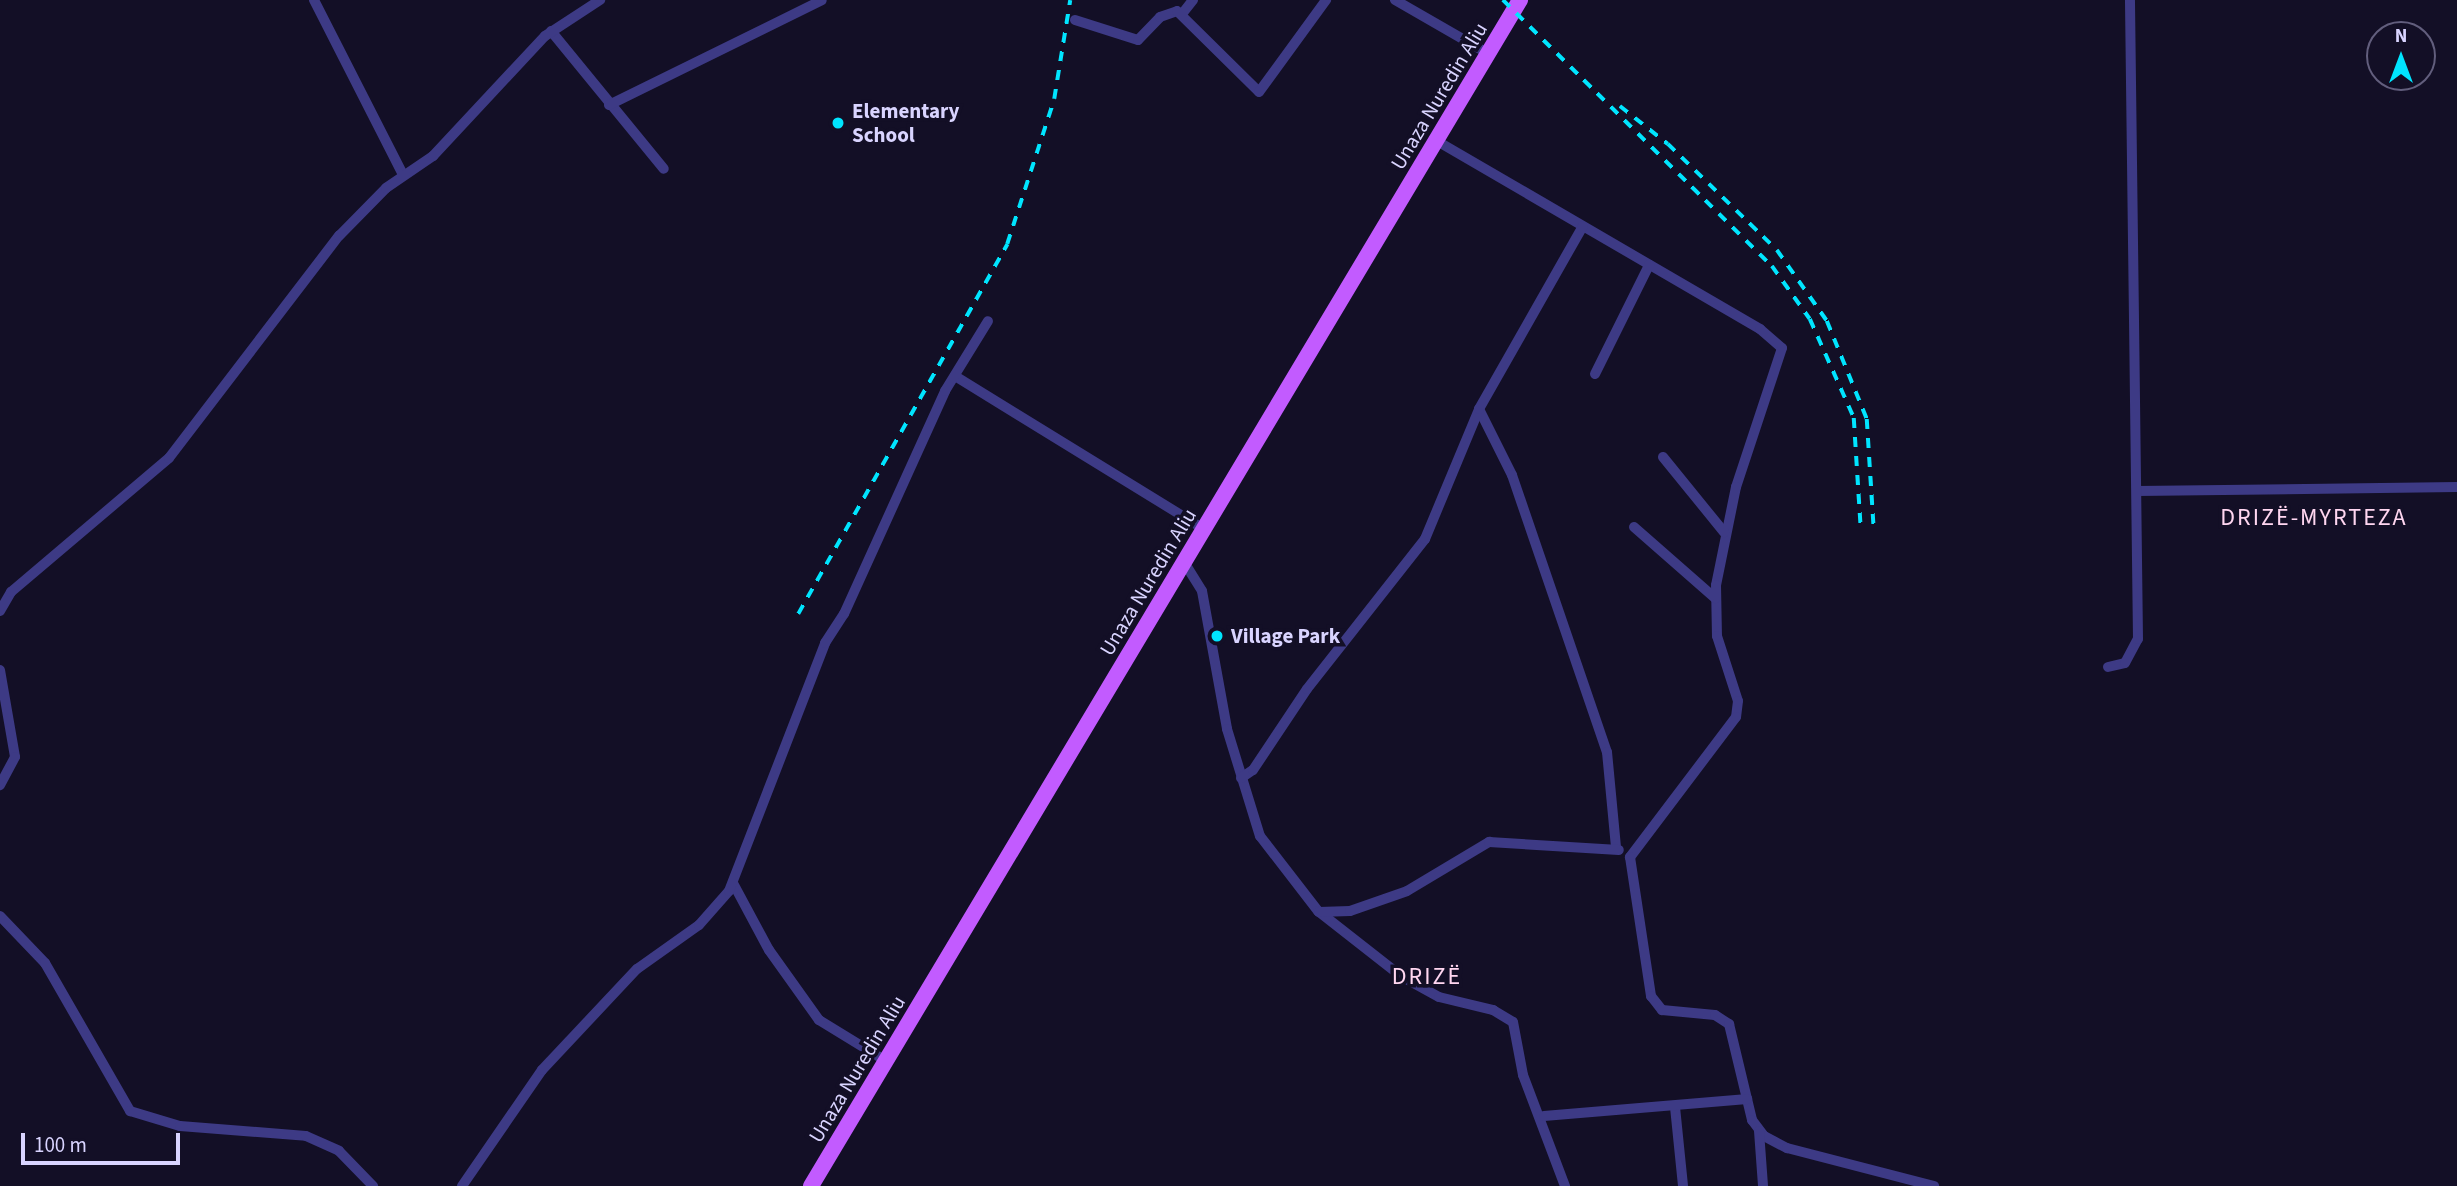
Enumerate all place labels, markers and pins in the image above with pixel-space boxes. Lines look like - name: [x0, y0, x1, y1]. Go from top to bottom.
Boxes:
- place label: Elementary School: [852, 98, 959, 148]
- marker: Elementary School: [830, 115, 846, 131]
- place label: Village Park: [1231, 623, 1340, 649]
- marker: Village Park: [1209, 628, 1225, 644]

